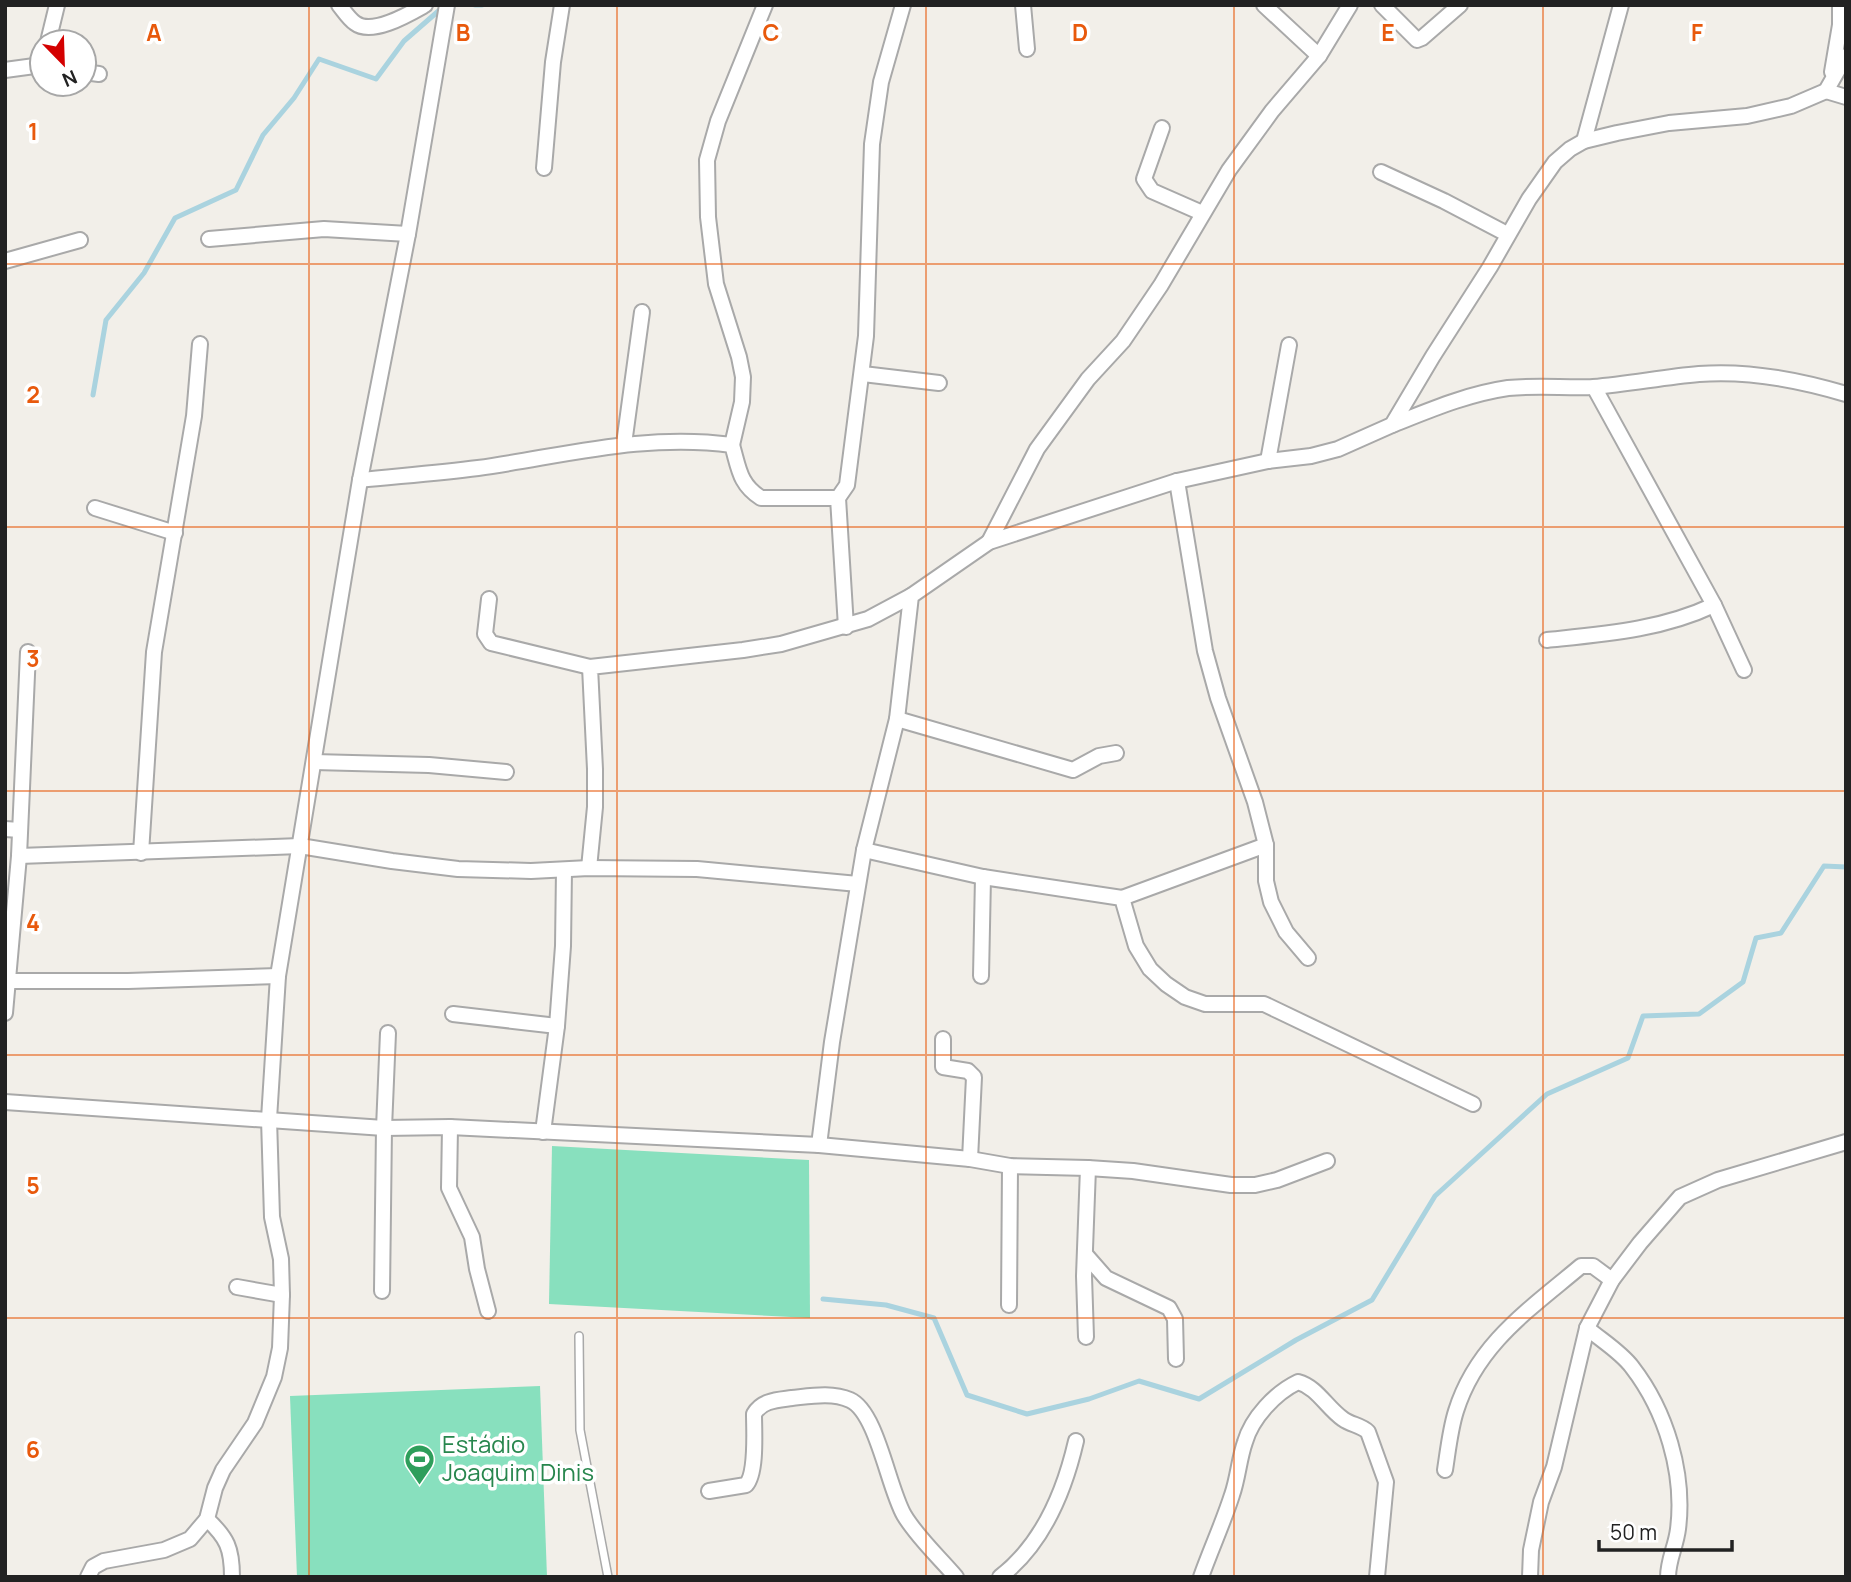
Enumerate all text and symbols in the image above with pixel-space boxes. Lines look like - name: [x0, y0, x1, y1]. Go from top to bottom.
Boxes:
- text: A: [146, 16, 162, 48]
- text: B: [456, 16, 470, 48]
- text: C: [763, 16, 780, 48]
- text: D: [1072, 16, 1088, 48]
- text: E: [1381, 16, 1395, 48]
- text: F: [1691, 16, 1703, 48]
- north arrow: [28, 28, 98, 98]
- text: N: [58, 64, 81, 93]
- text: 1: [28, 115, 38, 147]
- text: 2: [26, 378, 40, 410]
- text: 3: [26, 642, 40, 674]
- text: 4: [26, 906, 40, 938]
- text: 5: [26, 1169, 40, 1201]
- place label: Estádio Joaquim Dinis: [442, 1427, 594, 1488]
- text: 6: [26, 1433, 40, 1465]
- sports icon: Estádio Joaquim Dinis: [402, 1442, 436, 1486]
- scale bar: [1599, 1508, 1732, 1552]
- text: 50 m: [1610, 1518, 1657, 1546]

